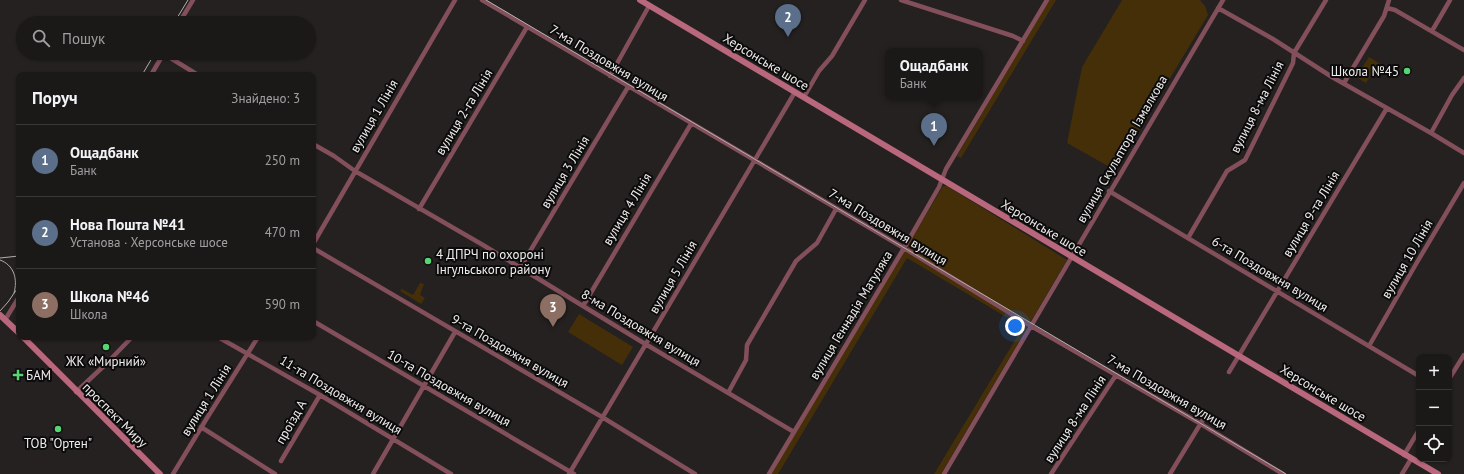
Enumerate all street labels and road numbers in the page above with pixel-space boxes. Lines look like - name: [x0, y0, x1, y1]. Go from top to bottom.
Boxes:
- street label: 7-ма Поздовжня вулиця: [547, 21, 671, 105]
- street label: Херсонське шосе: [720, 30, 812, 94]
- street label: вулиця 8-ма Лінія: [1227, 58, 1287, 156]
- street label: вулиця 2-га Лінія: [432, 66, 496, 158]
- street label: вулиця Скульптора Ізмалкова: [1073, 72, 1171, 226]
- street label: вулиця 1 Лінія: [346, 76, 402, 156]
- street label: вулиця 3 Лінія: [537, 133, 593, 211]
- street label: вулиця 9-та Лінія: [1279, 168, 1343, 260]
- street label: вулиця 4 Лінія: [599, 170, 655, 248]
- street label: 7-ма Поздовжня вулиця: [826, 185, 950, 269]
- street label: Херсонське шосе: [998, 196, 1090, 260]
- street label: вулиця 10 Лінія: [1377, 216, 1437, 302]
- street label: 6-та Поздовжня вулиця: [1209, 232, 1331, 316]
- street label: вулиця 5 Лінія: [645, 237, 701, 317]
- street label: вулиця Геннадія Матуляка: [806, 247, 896, 383]
- street label: 8-ма Поздовжня вулиця: [578, 286, 704, 370]
- street label: 9-та Поздовжня вулиця: [448, 310, 572, 392]
- street label: 10-та Поздовжня вулиця: [384, 346, 514, 430]
- street label: 7-ма Поздовжня вулиця: [1104, 351, 1230, 433]
- street label: 11-та Поздовжня вулиця: [277, 352, 405, 438]
- street label: вулиця 1 Лінія: [177, 361, 235, 439]
- street label: Херсонське шосе: [1277, 361, 1369, 425]
- street label: вулиця 8-ма Лінія: [1040, 372, 1110, 466]
- street label: проспект Миру: [79, 379, 151, 451]
- street label: проїзд А: [272, 397, 311, 447]

